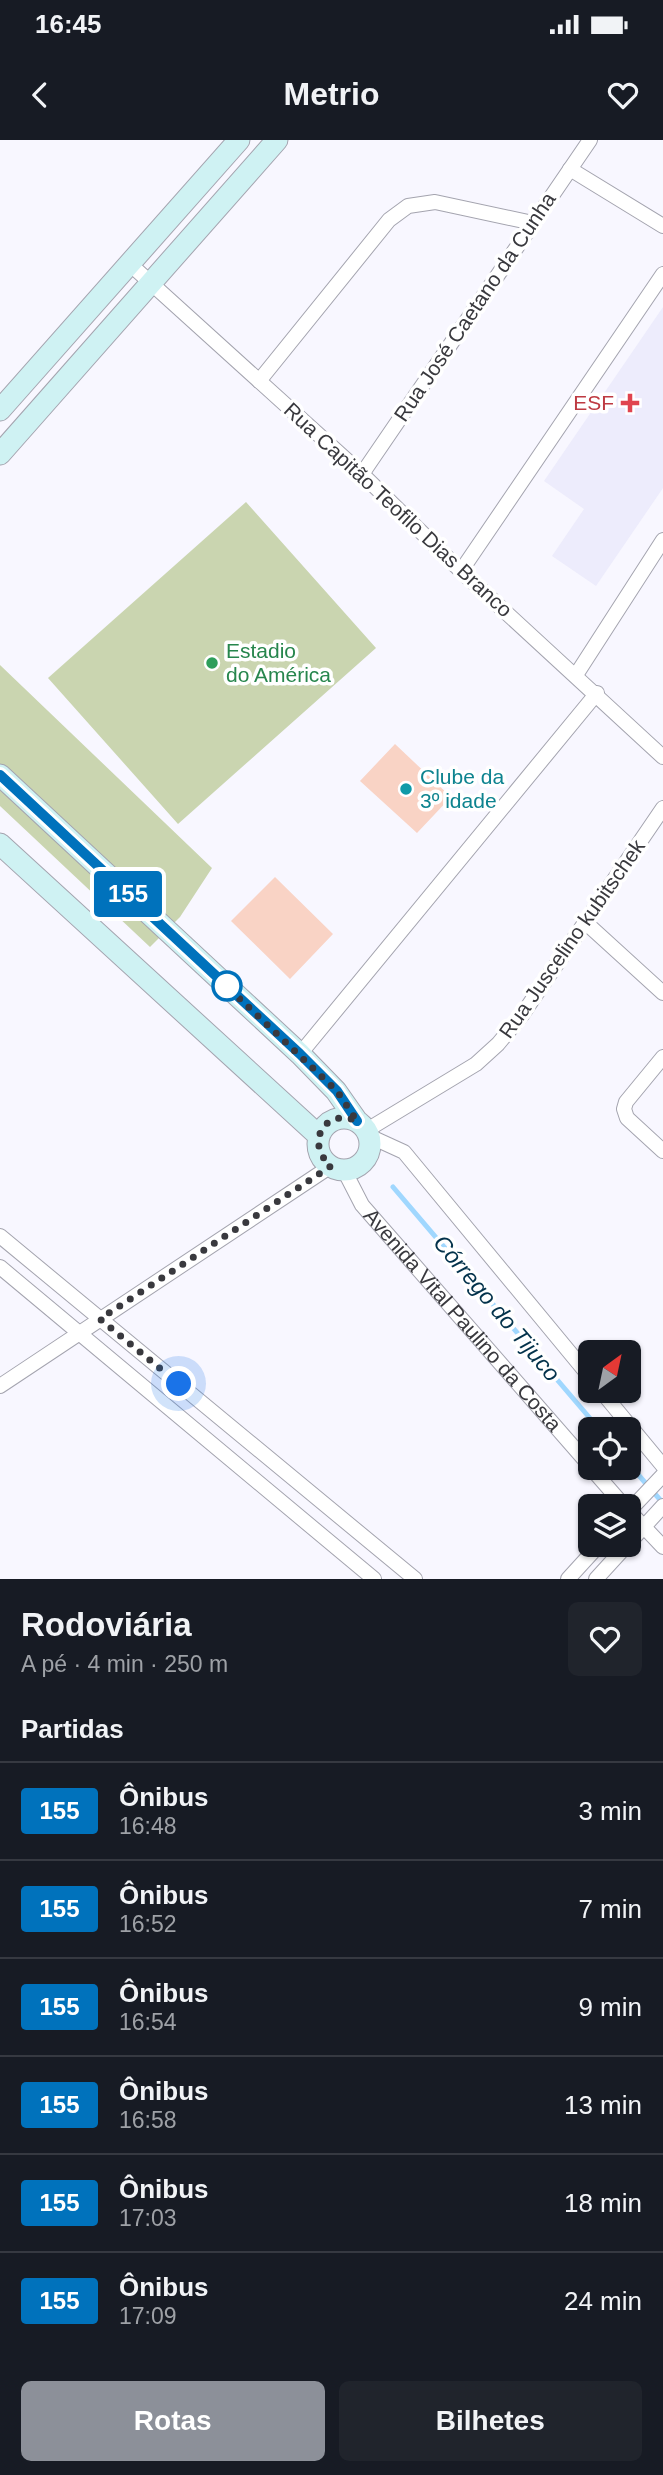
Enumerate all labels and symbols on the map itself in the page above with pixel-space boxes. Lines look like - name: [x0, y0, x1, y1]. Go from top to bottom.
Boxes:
- street label: Rua José Caetano da Cunha: [389, 188, 560, 425]
- place label: ESF: [573, 391, 614, 414]
- marker: ESF: [620, 393, 640, 413]
- street label: Rua Capitão Teofilo Dias Branco: [280, 398, 517, 621]
- place label: Estadio do América: [226, 639, 331, 686]
- marker: Estadio do América: [204, 655, 220, 671]
- place label: Clube da 3º idade: [420, 765, 504, 812]
- marker: Clube da 3º idade: [398, 781, 414, 797]
- street label: Rua Juscelino kubitschek: [494, 835, 649, 1042]
- line badge: 155: [88, 871, 168, 917]
- unlabelled marker: [212, 971, 242, 1001]
- street label: Avenida Vital Paulino da Costa: [359, 1204, 566, 1436]
- water label: Córrego do Tijuco: [428, 1230, 566, 1386]
- north arrow: [578, 1340, 640, 1404]
- your location: [161, 1366, 196, 1401]

